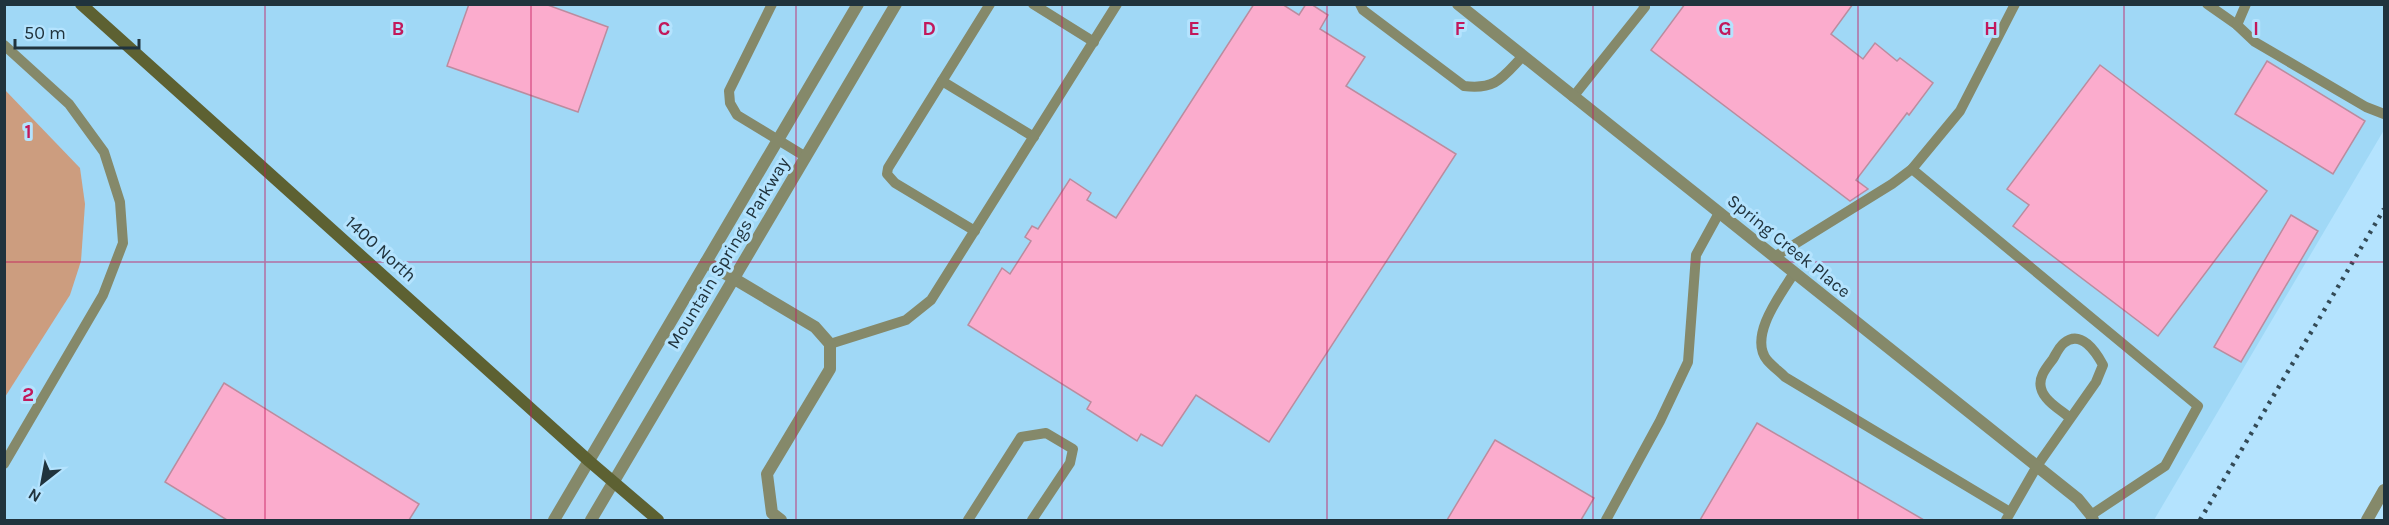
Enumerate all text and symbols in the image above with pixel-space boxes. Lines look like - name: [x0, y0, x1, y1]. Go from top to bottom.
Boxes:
- scale bar: [15, 12, 140, 50]
- text: B: [392, 17, 404, 40]
- text: C: [658, 17, 670, 40]
- text: D: [922, 17, 936, 40]
- text: E: [1188, 17, 1200, 40]
- text: F: [1455, 17, 1466, 40]
- text: G: [1718, 17, 1732, 40]
- text: H: [1984, 17, 1998, 40]
- text: I: [2253, 17, 2259, 40]
- text: 50 m: [24, 22, 66, 44]
- text: 1: [24, 120, 32, 143]
- street label: Mountain Springs Parkway: [662, 153, 794, 353]
- street label: Spring Creek Place: [1723, 189, 1855, 303]
- street label: 1400 North: [341, 211, 421, 287]
- text: 2: [22, 383, 34, 406]
- north arrow: [12, 453, 72, 513]
- text: N: [25, 484, 44, 507]

